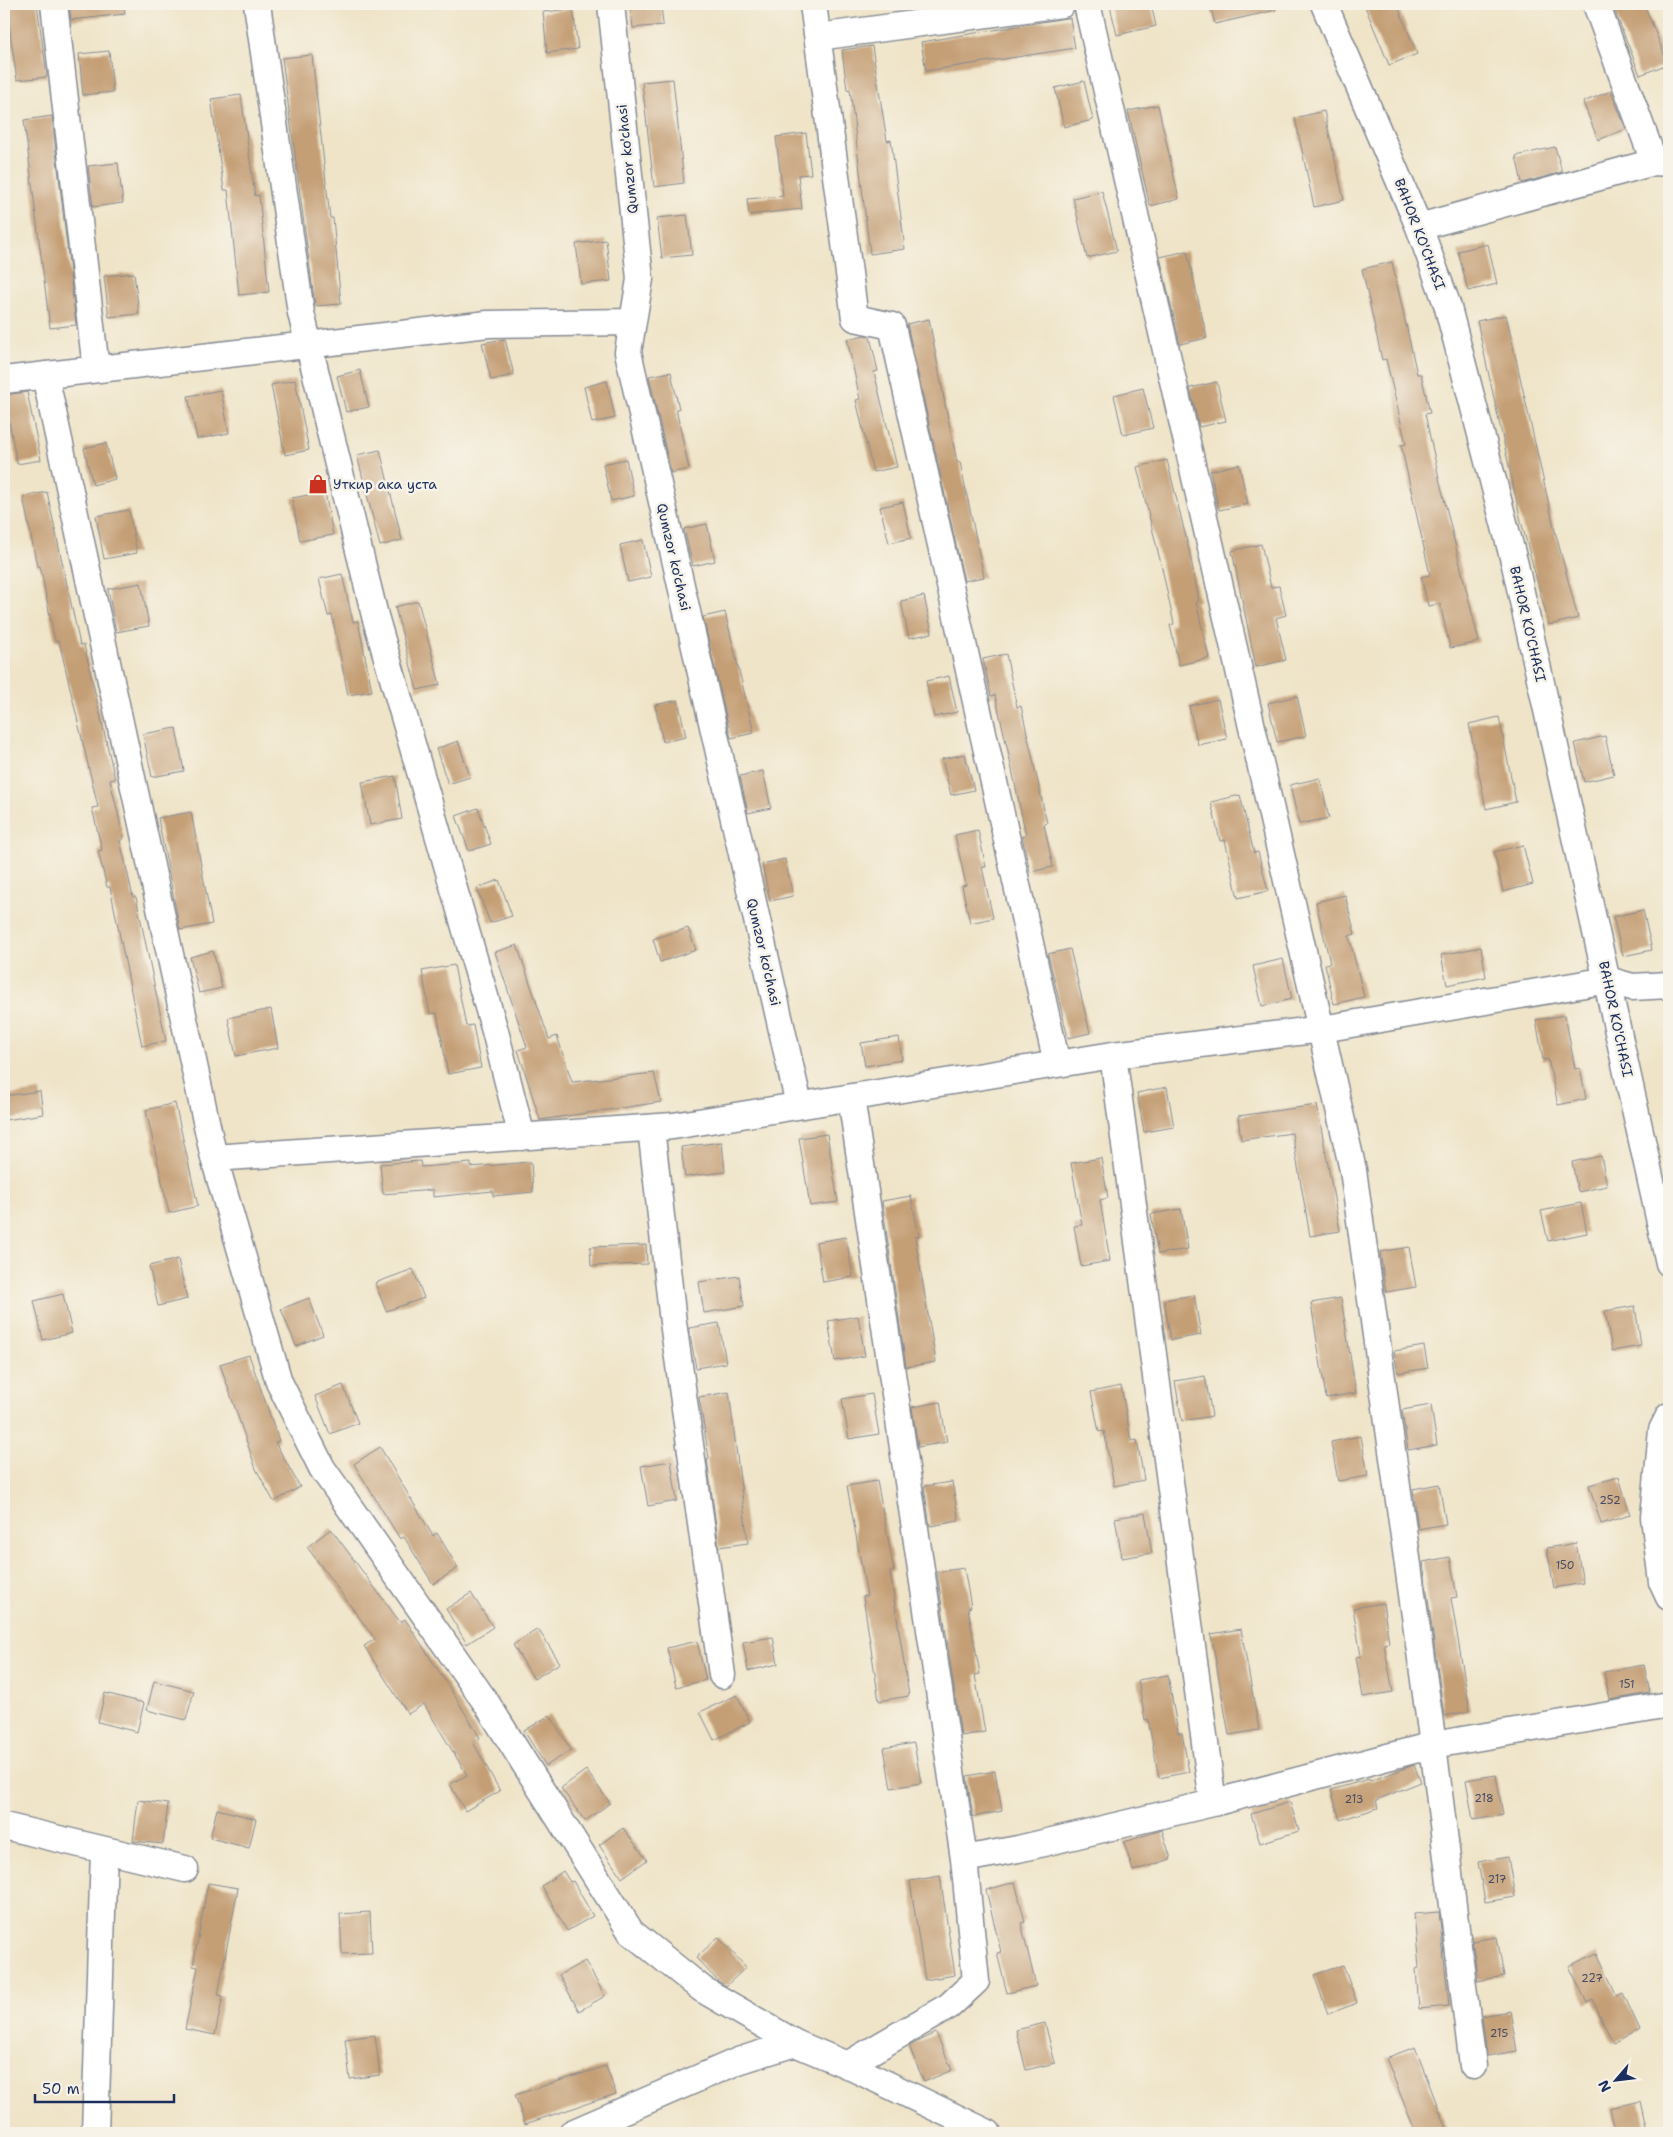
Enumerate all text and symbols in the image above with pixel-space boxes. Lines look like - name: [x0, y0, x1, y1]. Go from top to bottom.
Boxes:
- street label: Qumzor ko'chasi: [612, 103, 642, 215]
- street label: BAHOR KO'CHASI: [1390, 176, 1450, 293]
- shop icon: Уткир ака уста: [307, 473, 329, 495]
- place label: Уткир ака уста: [333, 475, 437, 493]
- street label: Qumzor ko'chasi: [653, 501, 695, 613]
- street label: BAHOR KO'CHASI: [1506, 564, 1550, 684]
- street label: Qumzor ko'chasi: [743, 896, 785, 1008]
- street label: BAHOR KO'CHASI: [1595, 959, 1637, 1079]
- house number: 252: [1599, 1493, 1621, 1508]
- house number: 150: [1556, 1558, 1574, 1573]
- house number: 151: [1619, 1677, 1635, 1692]
- house number: 218: [1474, 1791, 1494, 1806]
- house number: 213: [1345, 1792, 1363, 1807]
- house number: 217: [1488, 1872, 1507, 1887]
- house number: 227: [1581, 1971, 1603, 1986]
- house number: 215: [1490, 2026, 1508, 2041]
- north arrow: [1590, 2054, 1640, 2104]
- scale bar: [35, 2072, 174, 2104]
- text: N: [1594, 2077, 1615, 2095]
- text: 50 m: [42, 2079, 80, 2099]

